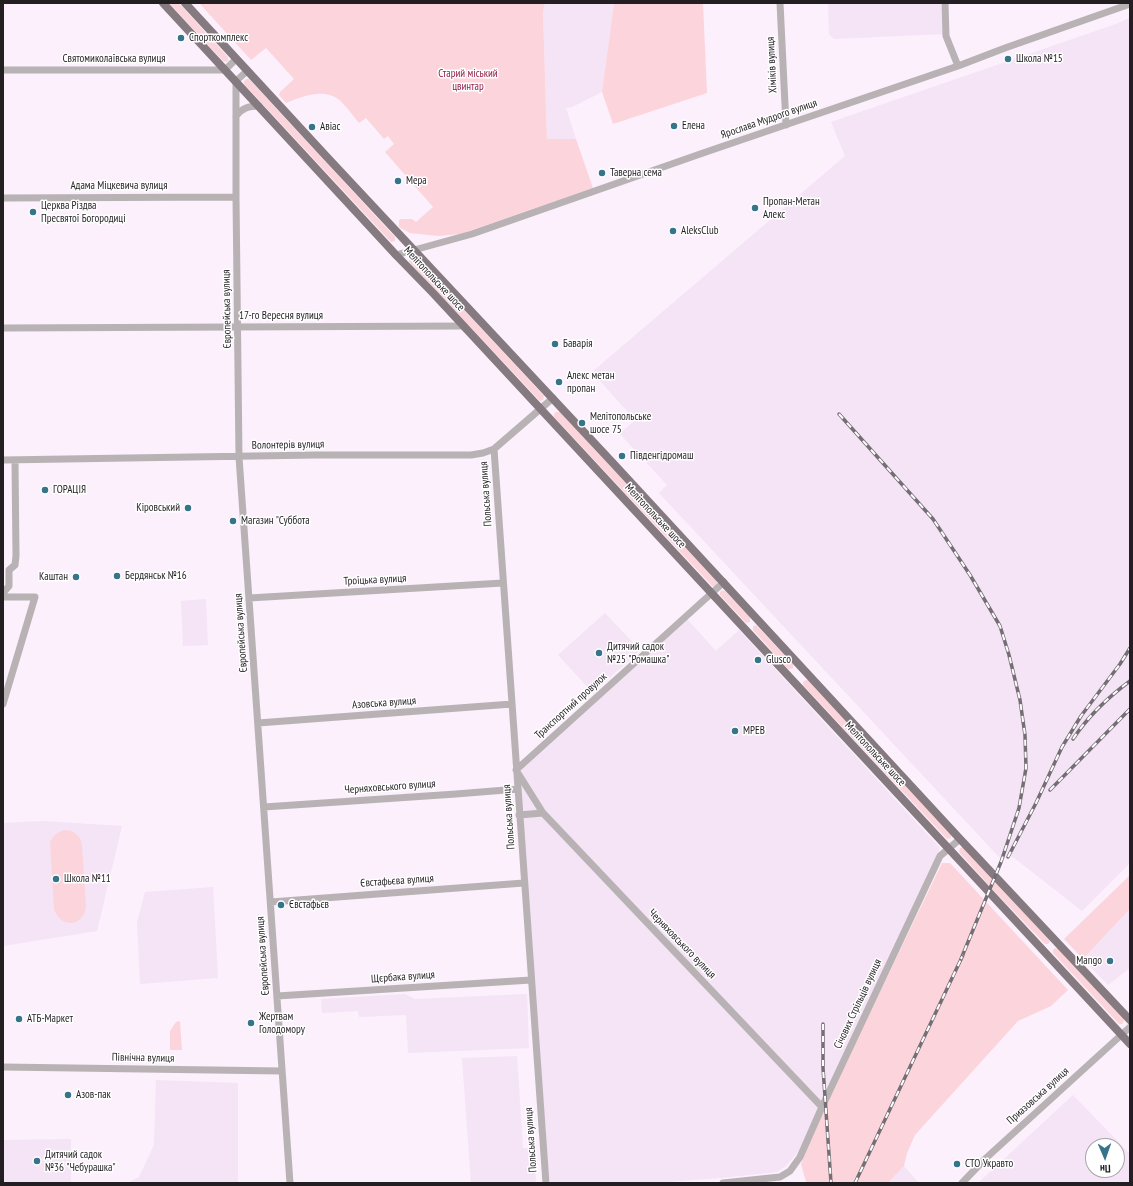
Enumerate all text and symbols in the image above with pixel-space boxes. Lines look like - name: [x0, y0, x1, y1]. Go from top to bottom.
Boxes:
- place label: Спорткомплекс: [189, 31, 248, 45]
- marker: Спорткомплекс: [176, 33, 186, 43]
- street label: Хіміків вулиця: [764, 37, 780, 93]
- street label: Святомиколаївська вулиця: [62, 52, 166, 66]
- place label: Школа №15: [1016, 52, 1063, 66]
- marker: Школа №15: [1003, 54, 1013, 64]
- park label: Старий міський цвинтар: [438, 67, 498, 93]
- street label: Ярослава Мудрого вулиця: [719, 96, 819, 142]
- place label: Елена: [682, 119, 705, 133]
- place label: Авіас: [320, 120, 340, 134]
- marker: Елена: [669, 121, 679, 131]
- marker: Авіас: [307, 122, 317, 132]
- place label: Таверна сема: [610, 166, 662, 180]
- marker: Таверна сема: [597, 168, 607, 178]
- place label: Мера: [406, 174, 427, 188]
- marker: Мера: [393, 176, 403, 186]
- street label: Адама Міцкевича вулиця: [71, 179, 167, 193]
- place label: Пропан-Метан Алекс: [763, 195, 820, 221]
- place label: Церква Різдва Пресвятої Богородиці: [41, 199, 126, 225]
- marker: Пропан-Метан Алекс: [750, 203, 760, 213]
- marker: Церква Різдва Пресвятої Богородиці: [28, 207, 38, 217]
- place label: AleksClub: [681, 224, 718, 238]
- marker: AleksClub: [668, 226, 678, 236]
- street label: Мелітопольське шосе: [401, 244, 467, 314]
- street label: Європейська вулиця: [220, 269, 234, 349]
- street label: 17-го Вересня вулиця: [239, 309, 323, 323]
- place label: Баварія: [563, 337, 593, 351]
- marker: Баварія: [550, 339, 560, 349]
- place label: Алекс метан пропан: [567, 369, 615, 395]
- marker: Алекс метан пропан: [554, 377, 564, 387]
- place label: Мелітопольське шосе 75: [590, 410, 651, 436]
- marker: Мелітопольське шосе 75: [577, 418, 587, 428]
- street label: Волонтерів вулиця: [252, 438, 324, 452]
- place label: Південгідромаш: [630, 449, 693, 463]
- marker: Південгідромаш: [617, 451, 627, 461]
- street label: Польська вулиця: [477, 461, 495, 527]
- street label: Мелітопольське шосе: [622, 481, 688, 551]
- place label: ГОРАЦІЯ: [53, 483, 86, 497]
- marker: ГОРАЦІЯ: [40, 485, 50, 495]
- place label: Кіровський: [136, 501, 180, 515]
- marker: Кіровський: [183, 503, 193, 513]
- place label: Магазин "Суббота: [241, 514, 310, 528]
- marker: Магазин "Суббота: [228, 516, 238, 526]
- place label: Бердянськ №16: [125, 569, 187, 583]
- place label: Каштан: [39, 570, 68, 584]
- marker: Бердянськ №16: [112, 571, 122, 581]
- marker: Каштан: [71, 572, 81, 582]
- street label: Троїцька вулиця: [343, 572, 407, 588]
- street label: Європейська вулиця: [232, 593, 250, 673]
- place label: Дитячий садок №25 "Ромашка": [607, 640, 669, 666]
- marker: Дитячий садок №25 "Ромашка": [594, 648, 604, 658]
- place label: Glusco: [766, 653, 791, 667]
- marker: Glusco: [753, 655, 763, 665]
- street label: Транспортний провулок: [532, 670, 610, 742]
- street label: Азовська вулиця: [352, 694, 416, 712]
- street label: Мелітопольське шосе: [842, 719, 908, 789]
- place label: МРЕВ: [743, 724, 765, 738]
- marker: МРЕВ: [730, 726, 740, 736]
- street label: Черняховського вулиця: [344, 777, 436, 797]
- street label: Польська вулиця: [500, 784, 518, 850]
- place label: Школа №11: [64, 872, 111, 886]
- street label: Євстафьєва вулиця: [360, 872, 434, 890]
- marker: Школа №11: [51, 874, 61, 884]
- place label: Євстафьєв: [289, 898, 329, 912]
- marker: Євстафьєв: [276, 900, 286, 910]
- street label: Черняховського вулиця: [646, 907, 718, 981]
- street label: Європейська вулиця: [254, 916, 272, 996]
- place label: Mango: [1076, 954, 1102, 968]
- marker: Mango: [1105, 956, 1115, 966]
- street label: Січових Стрільців вулиця: [831, 957, 885, 1051]
- street label: Щєрбака вулиця: [371, 968, 435, 986]
- place label: Жертвам Голодомору: [259, 1010, 305, 1036]
- place label: АТБ-Маркет: [27, 1012, 73, 1026]
- marker: АТБ-Маркет: [14, 1014, 24, 1024]
- marker: Жертвам Голодомору: [246, 1018, 256, 1028]
- street label: Північна вулиця: [112, 1051, 174, 1065]
- street label: Приазовська вулиця: [1004, 1065, 1072, 1127]
- place label: Азов-пак: [76, 1088, 111, 1102]
- marker: Азов-пак: [63, 1090, 73, 1100]
- street label: Польська вулиця: [522, 1107, 540, 1173]
- north arrow: [1085, 1138, 1125, 1178]
- place label: Дитячий садок №36 "Чебурашка": [45, 1148, 116, 1174]
- marker: Дитячий садок №36 "Чебурашка": [32, 1156, 42, 1166]
- place label: СТО Укравто: [965, 1157, 1013, 1171]
- marker: СТО Укравто: [952, 1159, 962, 1169]
- text: Пн: [1100, 1162, 1111, 1176]

